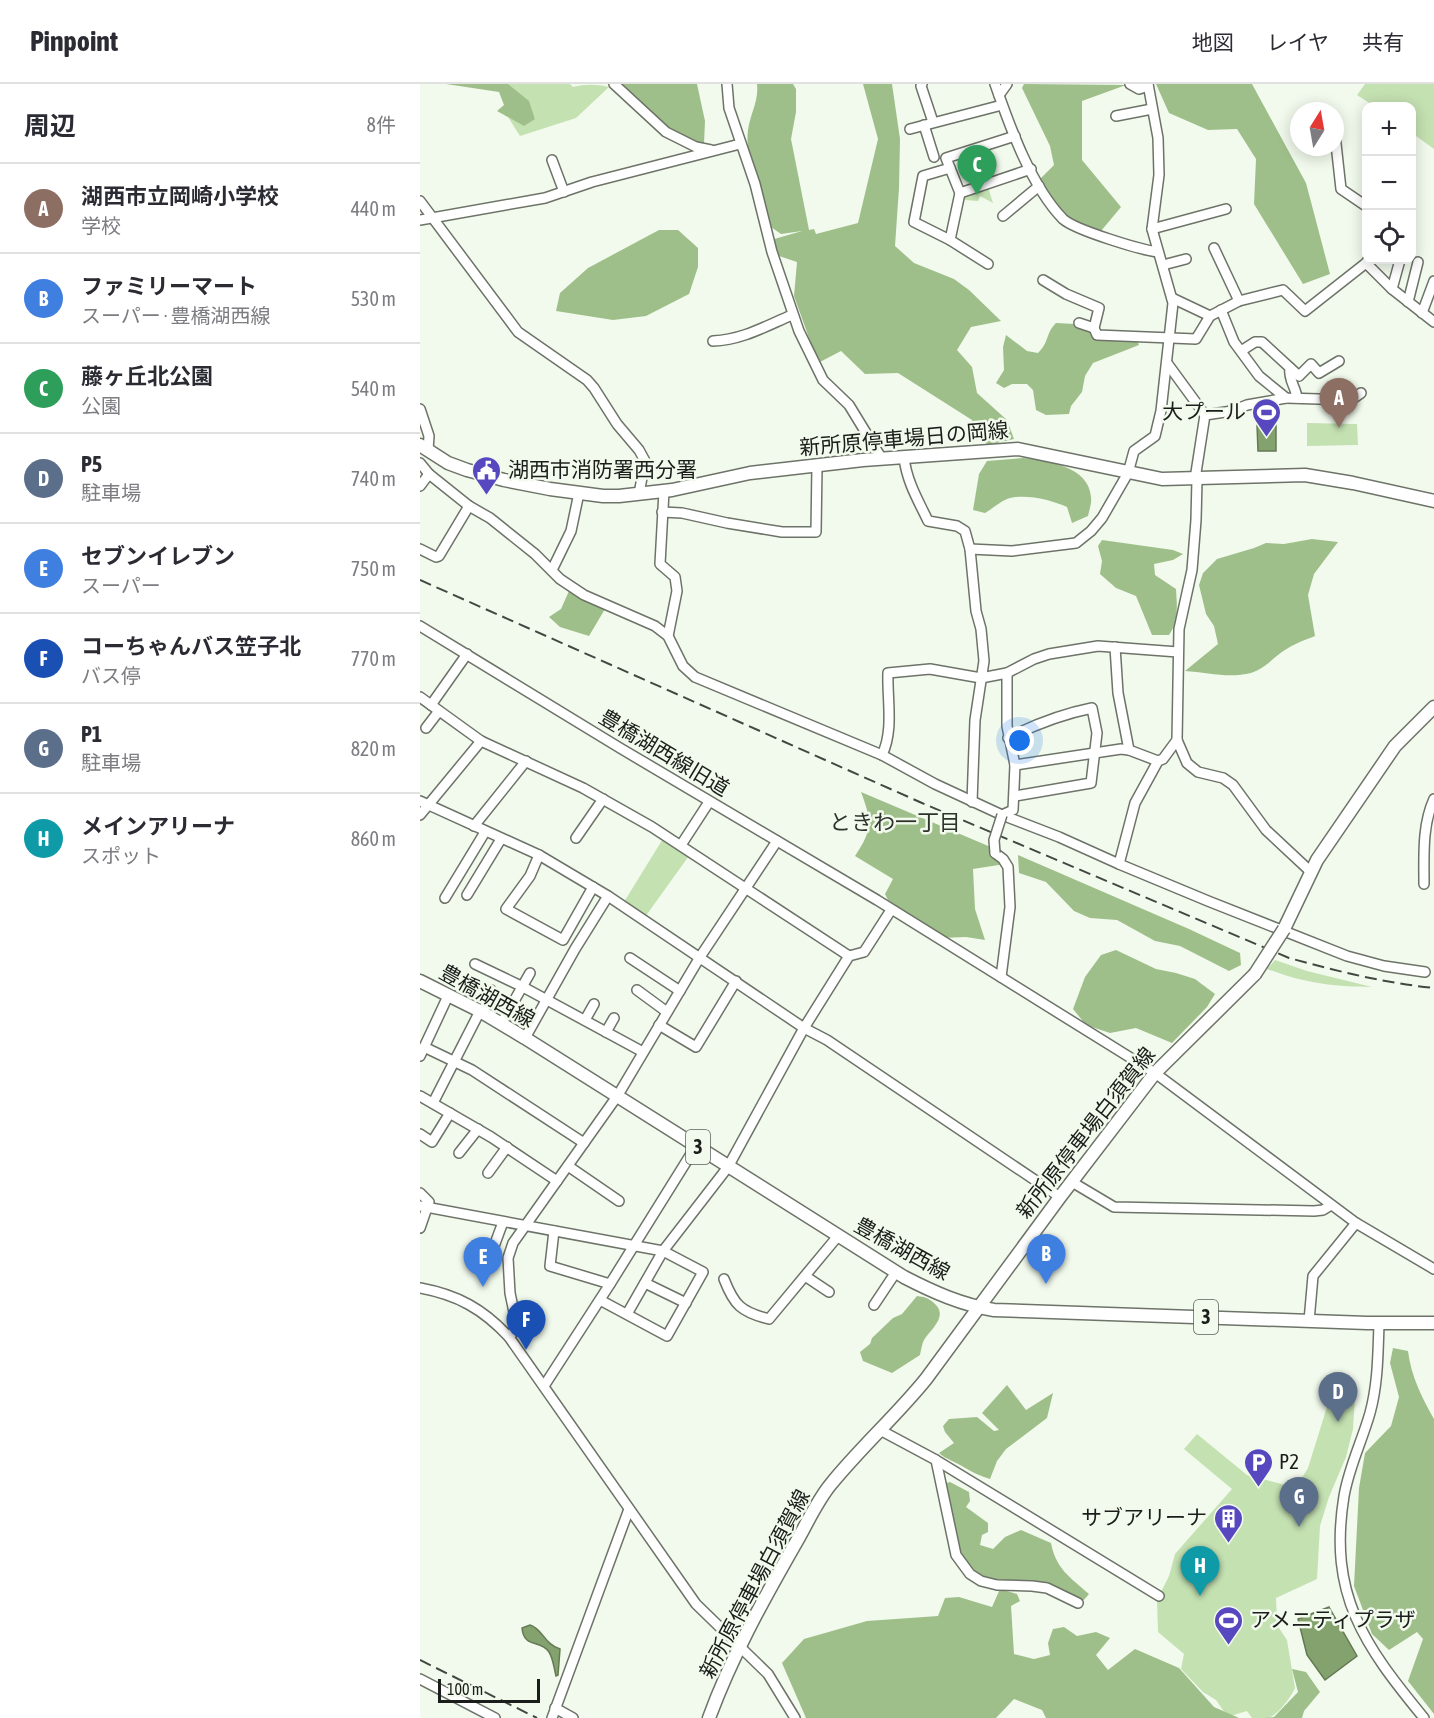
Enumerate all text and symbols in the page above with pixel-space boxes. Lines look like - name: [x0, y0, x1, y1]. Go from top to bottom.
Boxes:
- text: Pinpoint: [30, 25, 118, 57]
- text: 地図: [1192, 30, 1234, 54]
- text: レイヤ: [1267, 30, 1329, 54]
- text: 共有: [1362, 30, 1404, 54]
- north arrow: [1290, 102, 1344, 156]
- map controls: [1362, 102, 1416, 264]
- button: +: [1362, 102, 1416, 156]
- text: 周辺: [24, 111, 76, 141]
- text: 8件: [367, 113, 396, 136]
- pin: C: [958, 146, 996, 195]
- button: −: [1362, 156, 1416, 210]
- text: 湖西市立岡崎小学校: [81, 183, 279, 209]
- text: A: [39, 197, 48, 220]
- text: 440 m: [351, 197, 396, 220]
- button: locate: [1362, 210, 1416, 264]
- text: 学校: [81, 214, 121, 237]
- text: ファミリーマート: [81, 273, 257, 299]
- text: B: [39, 287, 48, 310]
- text: 530 m: [351, 287, 396, 310]
- text: スーパー · 豊橋湖西線: [81, 304, 271, 327]
- text: 藤ヶ丘北公園: [81, 363, 213, 389]
- text: C: [39, 377, 48, 400]
- text: 540 m: [351, 377, 396, 400]
- pin: A: [1320, 378, 1358, 428]
- text: 公園: [81, 394, 121, 417]
- sports icon: 大プール: [1251, 396, 1283, 438]
- place label: 大プール: [1162, 399, 1246, 423]
- street label: 新所原停車場日の岡線: [798, 417, 1010, 459]
- text: P5: [81, 451, 102, 477]
- public building icon: 湖西市消防署西分署: [471, 454, 503, 496]
- place label: 湖西市消防署西分署: [508, 457, 697, 481]
- text: D: [38, 467, 49, 490]
- text: 740 m: [351, 467, 396, 490]
- text: 駐車場: [81, 481, 141, 504]
- text: セブンイレブン: [81, 543, 235, 569]
- text: E: [39, 557, 48, 580]
- text: 750 m: [351, 557, 396, 580]
- text: スーパー: [81, 574, 161, 597]
- text: コーちゃんバス笠子北: [81, 633, 301, 659]
- text: F: [39, 647, 48, 670]
- text: 770 m: [351, 647, 396, 670]
- text: バス停: [81, 664, 141, 687]
- street label: 豊橋湖西線旧道: [595, 704, 734, 800]
- text: P1: [81, 721, 102, 747]
- your location: [1005, 726, 1034, 755]
- text: G: [38, 737, 49, 760]
- text: 820 m: [351, 737, 396, 760]
- text: 駐車場: [81, 751, 141, 774]
- district label: ときわ一丁目: [829, 809, 961, 835]
- text: メインアリーナ: [81, 813, 235, 839]
- text: H: [38, 827, 49, 850]
- text: 860 m: [351, 827, 396, 850]
- text: スポット: [81, 844, 161, 867]
- street label: 豊橋湖西線: [436, 959, 539, 1031]
- street label: 新所原停車場白須賀線: [1011, 1042, 1159, 1223]
- road number: 3: [686, 1130, 710, 1164]
- street label: 豊橋湖西線: [851, 1212, 954, 1284]
- pin: B: [1026, 1234, 1066, 1284]
- pin: E: [464, 1238, 502, 1287]
- pin: F: [506, 1300, 546, 1350]
- road number: 3: [1194, 1300, 1218, 1334]
- pin: D: [1318, 1372, 1358, 1422]
- parking icon: P2: [1242, 1446, 1274, 1488]
- place label: P2: [1279, 1449, 1299, 1473]
- pin: G: [1280, 1478, 1318, 1527]
- street label: 新所原停車場白須賀線: [694, 1485, 814, 1682]
- building icon: サブアリーナ: [1212, 1502, 1244, 1544]
- place label: サブアリーナ: [1081, 1505, 1207, 1529]
- pin: H: [1180, 1546, 1220, 1596]
- sports icon: アメニティプラザ: [1213, 1604, 1245, 1646]
- place label: アメニティプラザ: [1250, 1607, 1416, 1631]
- scale bar: [438, 1676, 540, 1704]
- text: 100 m: [447, 1680, 483, 1698]

